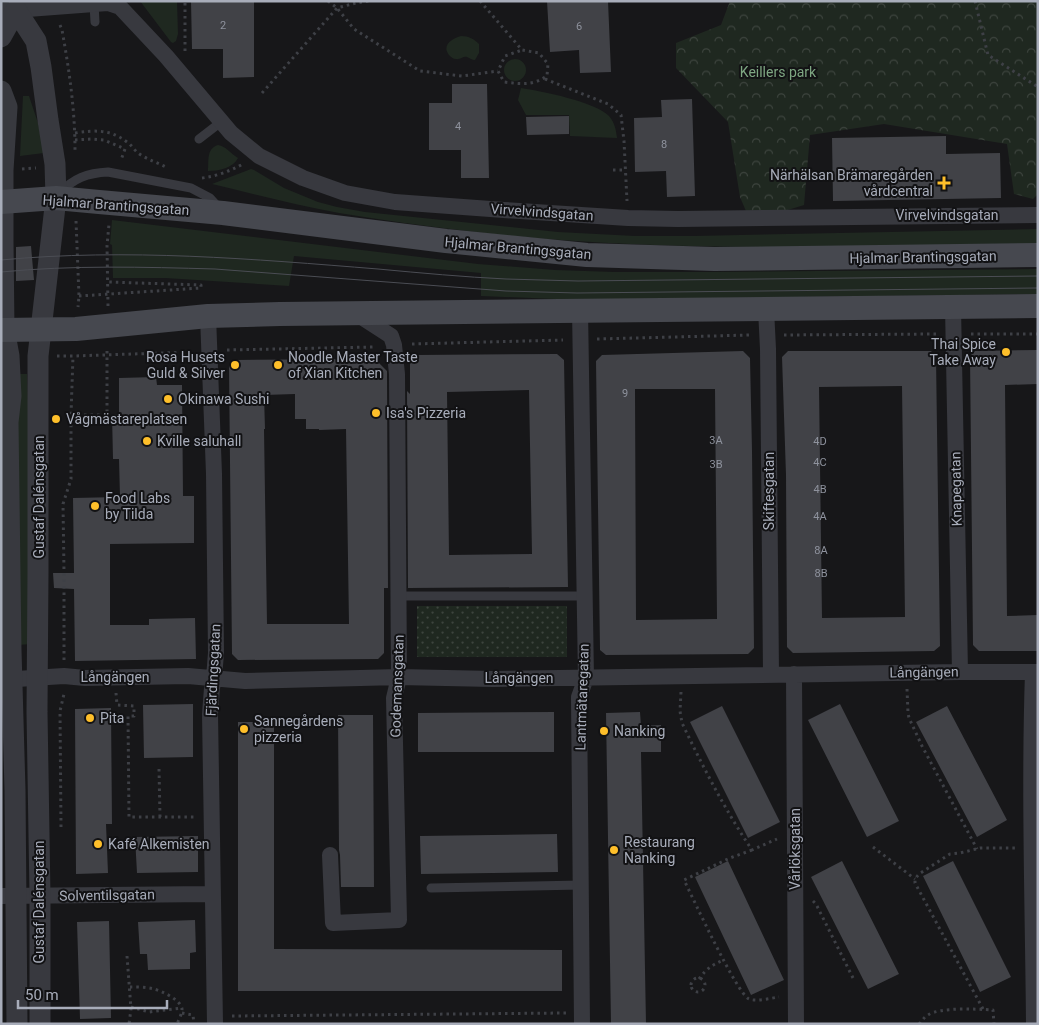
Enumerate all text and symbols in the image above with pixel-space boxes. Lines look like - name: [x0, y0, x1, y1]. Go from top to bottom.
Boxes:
- house number: 2: [220, 19, 226, 32]
- house number: 6: [576, 20, 582, 33]
- park label: Keillers park: [740, 64, 817, 80]
- house number: 4: [455, 120, 461, 133]
- house number: 8: [661, 138, 667, 151]
- place label: Närhälsan Brämaregården vårdcentral: [770, 167, 933, 199]
- marker: Närhälsan Brämaregården vårdcentral: [937, 176, 951, 190]
- street label: Hjalmar Brantingsgatan: [42, 192, 190, 218]
- street label: Virvelvindsgatan: [490, 200, 594, 224]
- street label: Virvelvindsgatan: [895, 207, 999, 223]
- street label: Hjalmar Brantingsgatan: [444, 234, 592, 262]
- street label: Hjalmar Brantingsgatan: [849, 248, 997, 266]
- place label: Thai Spice Take Away: [929, 336, 996, 368]
- marker: Thai Spice Take Away: [1000, 346, 1012, 358]
- place label: Rosa Husets Guld & Silver: [146, 349, 225, 381]
- place label: Noodle Master Taste of Xian Kitchen: [288, 349, 418, 381]
- marker: Rosa Husets Guld & Silver: [229, 359, 241, 371]
- marker: Noodle Master Taste of Xian Kitchen: [272, 359, 284, 371]
- house number: 9: [622, 387, 628, 400]
- place label: Okinawa Sushi: [178, 391, 269, 407]
- marker: Okinawa Sushi: [162, 393, 174, 405]
- place label: Isa's Pizzeria: [386, 405, 466, 421]
- marker: Isa's Pizzeria: [370, 407, 382, 419]
- place label: Vågmästareplatsen: [66, 411, 187, 427]
- marker: Vågmästareplatsen: [50, 413, 62, 425]
- place label: Kville saluhall: [157, 433, 242, 449]
- house number: 3A: [709, 434, 724, 447]
- street label: Gustaf Dalénsgatan: [31, 435, 47, 559]
- marker: Kville saluhall: [141, 435, 153, 447]
- house number: 4D: [813, 435, 827, 448]
- street label: Skiftesgatan: [761, 452, 777, 530]
- street label: Knapegatan: [947, 452, 965, 526]
- house number: 4C: [813, 456, 827, 469]
- house number: 3B: [709, 458, 723, 471]
- house number: 4B: [813, 483, 827, 496]
- place label: Food Labs by Tilda: [105, 490, 170, 522]
- marker: Food Labs by Tilda: [89, 500, 101, 512]
- house number: 4A: [813, 510, 828, 523]
- house number: 8A: [814, 544, 829, 557]
- house number: 8B: [814, 567, 828, 580]
- street label: Fjärdingsgatan: [203, 623, 223, 717]
- street label: Godemansgatan: [387, 634, 407, 738]
- street label: Lantmätaregatan: [572, 643, 592, 751]
- street label: Långängen: [889, 663, 959, 681]
- street label: Långängen: [80, 669, 150, 685]
- street label: Långängen: [484, 670, 554, 686]
- place label: Pita: [100, 710, 124, 726]
- marker: Pita: [84, 712, 96, 724]
- place label: Sannegårdens pizzeria: [254, 713, 343, 745]
- marker: Sannegårdens pizzeria: [238, 723, 250, 735]
- place label: Nanking: [614, 723, 665, 739]
- marker: Nanking: [598, 725, 610, 737]
- street label: Vårlöksgatan: [787, 808, 803, 890]
- place label: Restaurang Nanking: [624, 834, 695, 866]
- place label: Kafé Alkemisten: [108, 836, 210, 852]
- marker: Kafé Alkemisten: [92, 838, 104, 850]
- street label: Gustaf Dalénsgatan: [31, 840, 47, 964]
- marker: Restaurang Nanking: [608, 844, 620, 856]
- street label: Solventilsgatan: [59, 886, 155, 904]
- scale bar: [18, 978, 166, 1010]
- text: 50 m: [25, 986, 59, 1004]

